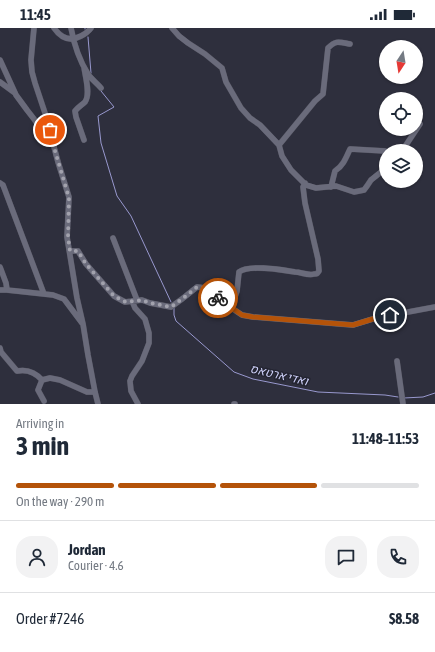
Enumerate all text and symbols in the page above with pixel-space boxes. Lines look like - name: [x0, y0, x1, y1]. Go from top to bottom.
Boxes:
- text: 11:45: [20, 6, 51, 23]
- north arrow: [379, 40, 423, 84]
- map controls: [379, 40, 423, 188]
- button: locate: [379, 92, 423, 136]
- pin: [33, 113, 67, 147]
- icon: bag: [39, 119, 61, 141]
- button: layers: [379, 144, 423, 188]
- courier: [198, 278, 238, 318]
- icon: bike: [207, 287, 229, 309]
- pin: [373, 298, 407, 332]
- icon: home: [379, 304, 401, 326]
- water label: ואדי ארטאס: [249, 362, 311, 389]
- text: Arriving in: [16, 416, 64, 431]
- text: 11:48–11:53: [352, 430, 419, 447]
- text: 3 min: [16, 431, 69, 461]
- text: On the way · 290 m: [16, 494, 104, 509]
- button: person: [16, 536, 58, 578]
- button: chat: [325, 536, 367, 578]
- button: phone: [377, 536, 419, 578]
- text: Jordan: [68, 541, 106, 558]
- text: Courier · 4.6: [68, 558, 124, 573]
- text: Order #7246: [16, 610, 84, 627]
- text: $8.58: [389, 610, 419, 627]

